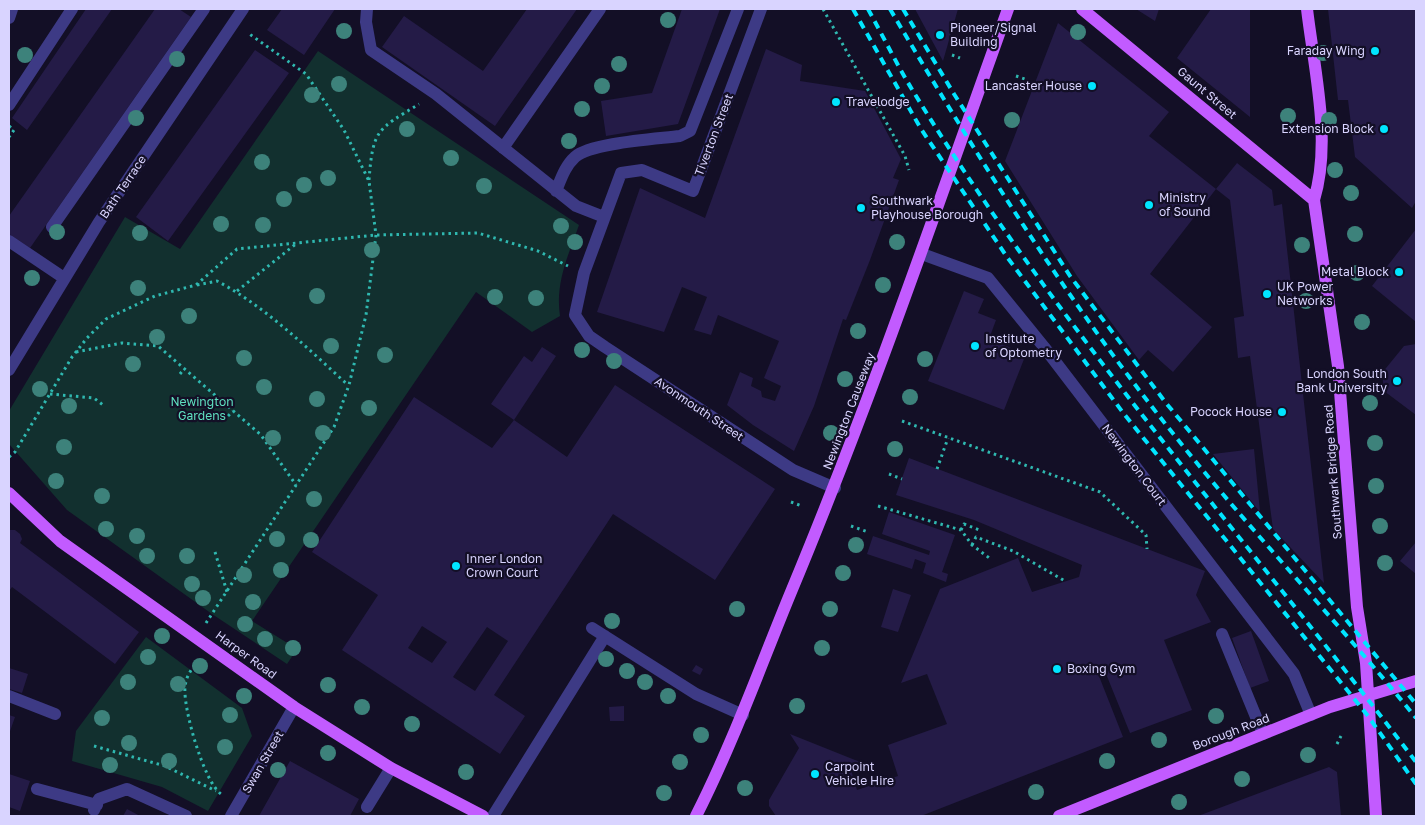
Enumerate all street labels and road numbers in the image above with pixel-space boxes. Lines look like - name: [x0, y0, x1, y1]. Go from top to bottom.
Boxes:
- street label: Gaunt Street: [1175, 63, 1240, 122]
- street label: Tiverton Street: [691, 91, 736, 178]
- street label: Bath Terrace: [96, 152, 149, 221]
- street label: Newington Causeway: [819, 350, 878, 471]
- street label: Avonmouth Street: [652, 373, 747, 444]
- street label: Southwark Bridge Road: [1320, 404, 1345, 540]
- street label: Newington Court: [1099, 421, 1170, 509]
- street label: Harper Road: [213, 627, 280, 682]
- street label: Borough Road: [1190, 710, 1272, 753]
- street label: Swan Street: [239, 728, 287, 796]

